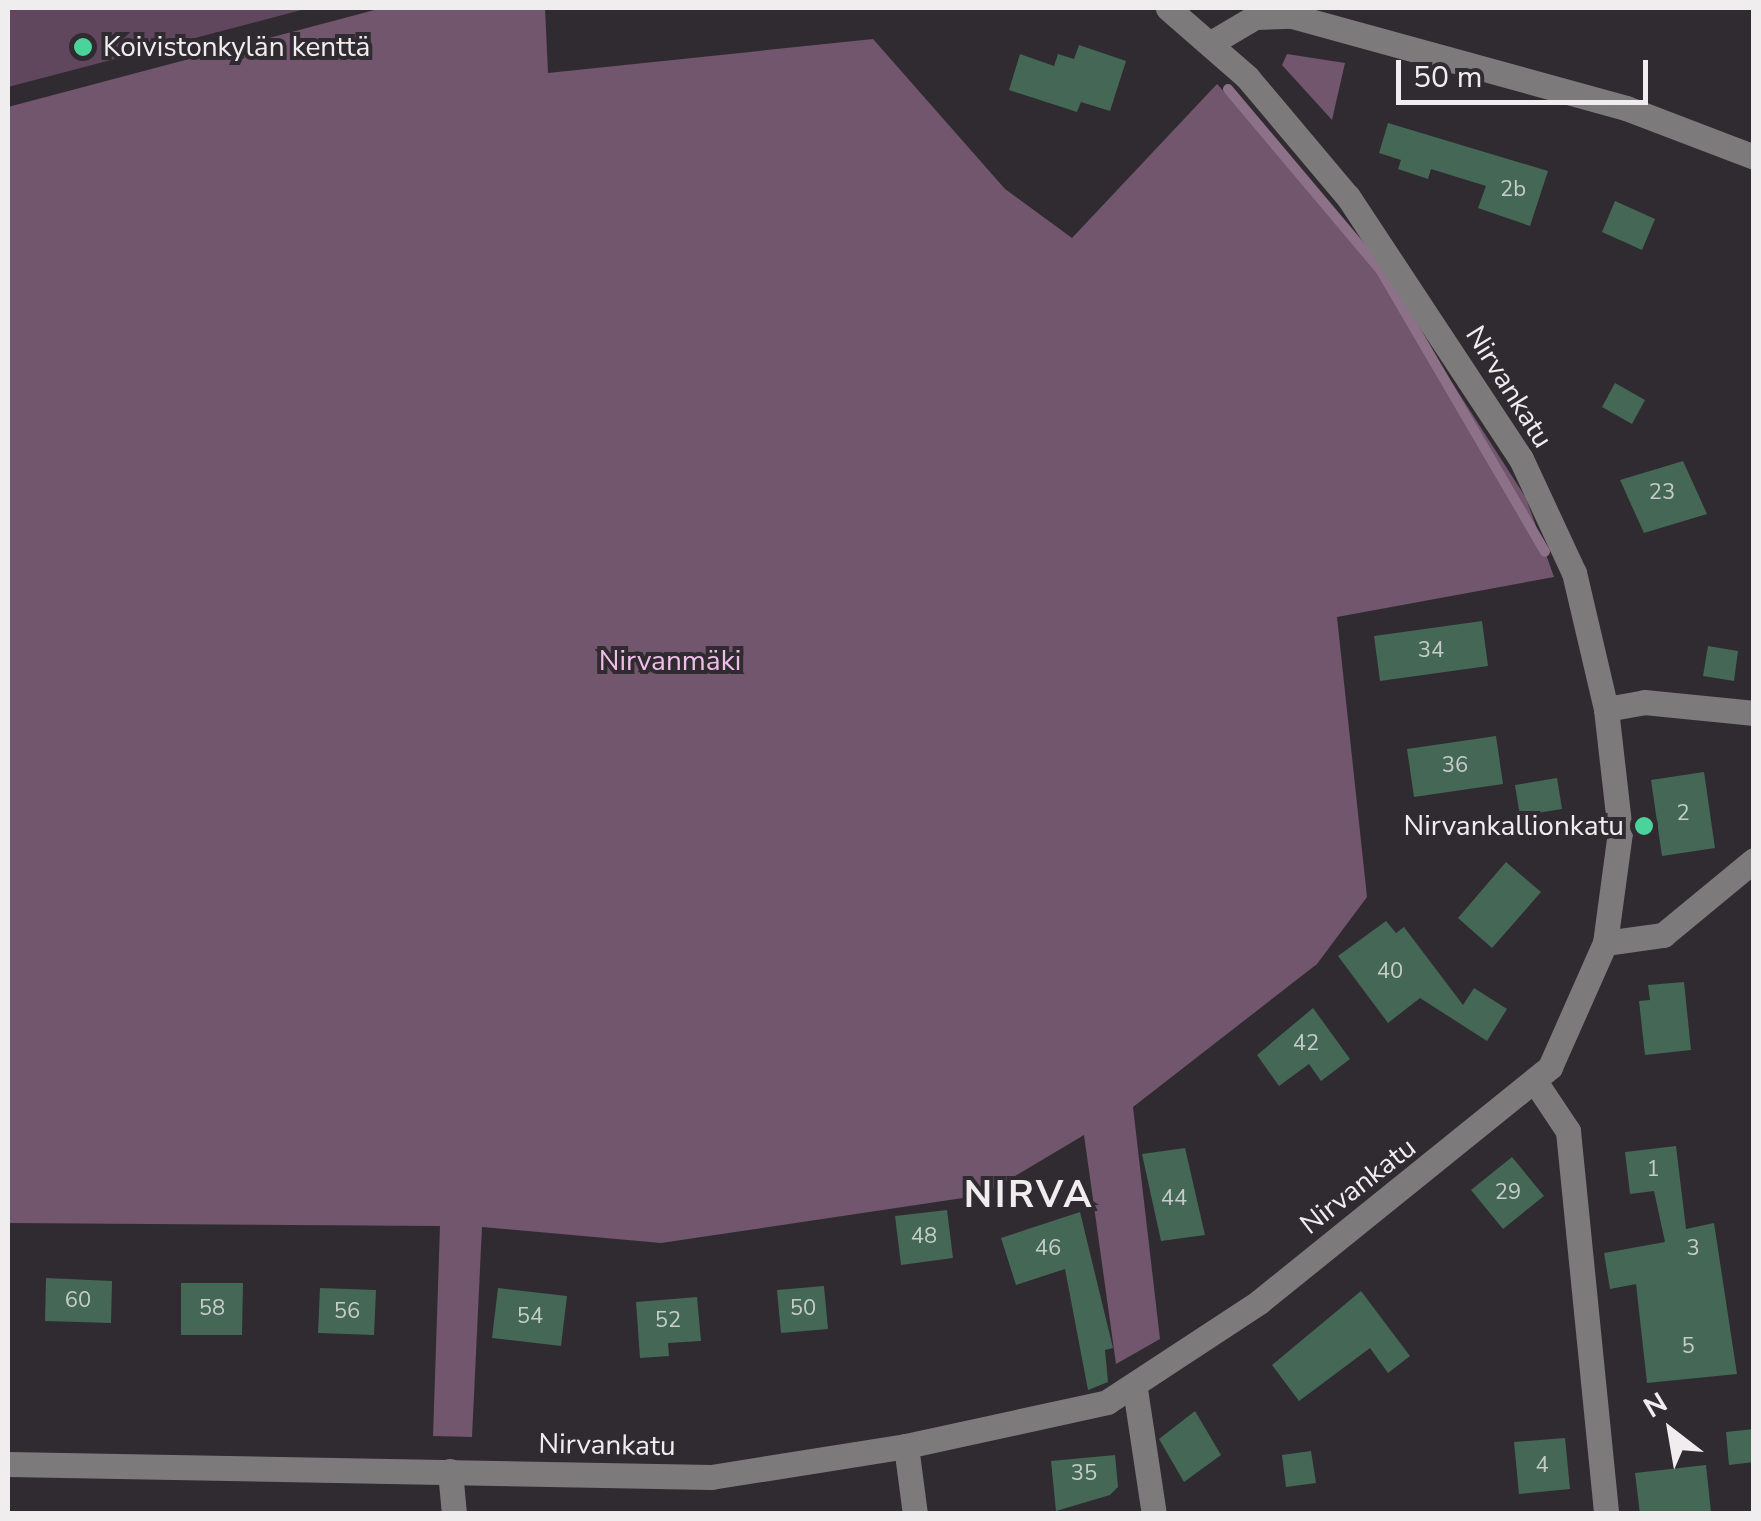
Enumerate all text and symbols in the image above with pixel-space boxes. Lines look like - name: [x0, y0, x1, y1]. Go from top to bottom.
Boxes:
- place label: Koivistonkylän kenttä: [103, 30, 370, 64]
- marker: Koivistonkylän kenttä: [72, 36, 94, 58]
- scale bar: [1401, 40, 1654, 102]
- text: 50 m: [1413, 57, 1482, 98]
- house number: 2b: [1500, 177, 1526, 203]
- street label: Nirvankatu: [1458, 320, 1560, 454]
- house number: 23: [1649, 480, 1675, 506]
- house number: 34: [1418, 638, 1444, 664]
- park label: Nirvanmäki: [599, 644, 741, 678]
- house number: 36: [1442, 753, 1468, 779]
- house number: 2: [1676, 801, 1690, 827]
- place label: Nirvankallionkatu: [1404, 809, 1624, 843]
- marker: Nirvankallionkatu: [1633, 815, 1655, 837]
- house number: 40: [1377, 959, 1403, 985]
- house number: 42: [1293, 1031, 1319, 1057]
- street label: Nirvankatu: [1294, 1131, 1422, 1241]
- house number: 1: [1646, 1157, 1660, 1183]
- district label: NIRVA: [964, 1172, 1094, 1218]
- house number: 29: [1495, 1180, 1521, 1206]
- house number: 44: [1161, 1186, 1187, 1212]
- house number: 48: [911, 1224, 937, 1250]
- house number: 46: [1035, 1236, 1061, 1262]
- house number: 3: [1686, 1236, 1700, 1262]
- house number: 60: [65, 1288, 91, 1314]
- house number: 58: [199, 1296, 225, 1322]
- house number: 50: [790, 1296, 816, 1322]
- house number: 56: [334, 1299, 360, 1325]
- house number: 54: [517, 1304, 543, 1330]
- house number: 52: [655, 1308, 681, 1334]
- house number: 5: [1681, 1334, 1695, 1360]
- north arrow: [1621, 1381, 1721, 1481]
- text: N: [1637, 1384, 1674, 1427]
- street label: Nirvankatu: [538, 1427, 676, 1463]
- house number: 4: [1535, 1453, 1549, 1479]
- house number: 35: [1071, 1461, 1097, 1487]

